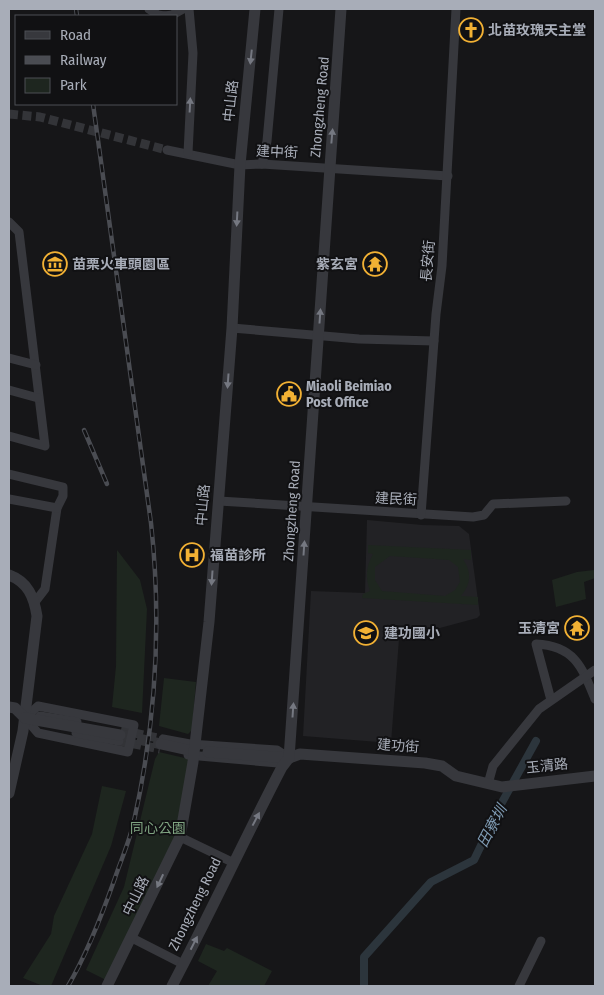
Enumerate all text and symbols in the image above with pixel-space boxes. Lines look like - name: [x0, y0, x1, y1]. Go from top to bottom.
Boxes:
- legend: [15, 15, 178, 105]
- church icon: 北苗玫瑰天主堂: [458, 17, 484, 43]
- place label: 北苗玫瑰天主堂: [488, 22, 586, 39]
- text: Road: [60, 26, 91, 44]
- one-way arrow: [246, 50, 254, 66]
- text: Railway: [60, 51, 107, 69]
- street label: Zhongzheng Road: [307, 56, 333, 158]
- text: Park: [60, 76, 87, 94]
- street label: 中山路: [220, 79, 242, 123]
- one-way arrow: [187, 96, 195, 112]
- one-way arrow: [329, 128, 337, 144]
- street label: 建中街: [256, 142, 298, 162]
- one-way arrow: [233, 211, 241, 227]
- street label: 長安街: [418, 239, 438, 283]
- museum icon: 苗栗火車頭園區: [42, 251, 68, 277]
- temple icon: 紫玄宮: [362, 251, 388, 277]
- place label: 苗栗火車頭園區: [72, 256, 170, 273]
- place label: 紫玄宮: [316, 256, 358, 273]
- one-way arrow: [317, 308, 325, 324]
- one-way arrow: [223, 374, 231, 390]
- place label: Miaoli Beimiao Post Office: [306, 378, 392, 411]
- public building icon: Miaoli Beimiao Post Office: [276, 381, 302, 407]
- street label: Zhongzheng Road: [280, 460, 304, 562]
- street label: 中山路: [193, 483, 213, 527]
- street label: 建民街: [375, 489, 417, 509]
- one-way arrow: [300, 539, 308, 555]
- hospital icon: 福苗診所: [179, 542, 205, 568]
- place label: 福苗診所: [210, 547, 266, 564]
- one-way arrow: [207, 570, 215, 586]
- temple icon: 玉清宮: [564, 615, 590, 641]
- school or university icon: 建功國小: [353, 620, 379, 646]
- place label: 玉清宮: [518, 620, 560, 637]
- place label: 建功國小: [384, 625, 440, 642]
- one-way arrow: [289, 702, 297, 718]
- street label: 建功街: [376, 736, 420, 756]
- street label: 玉清路: [525, 755, 569, 777]
- water label: 田寮圳: [473, 800, 511, 850]
- one-way arrow: [252, 812, 260, 826]
- park label: 同心公園: [130, 820, 186, 837]
- street label: Zhongzheng Road: [165, 855, 225, 953]
- street label: 中山路: [119, 873, 153, 919]
- one-way arrow: [155, 874, 163, 888]
- one-way arrow: [190, 936, 198, 950]

